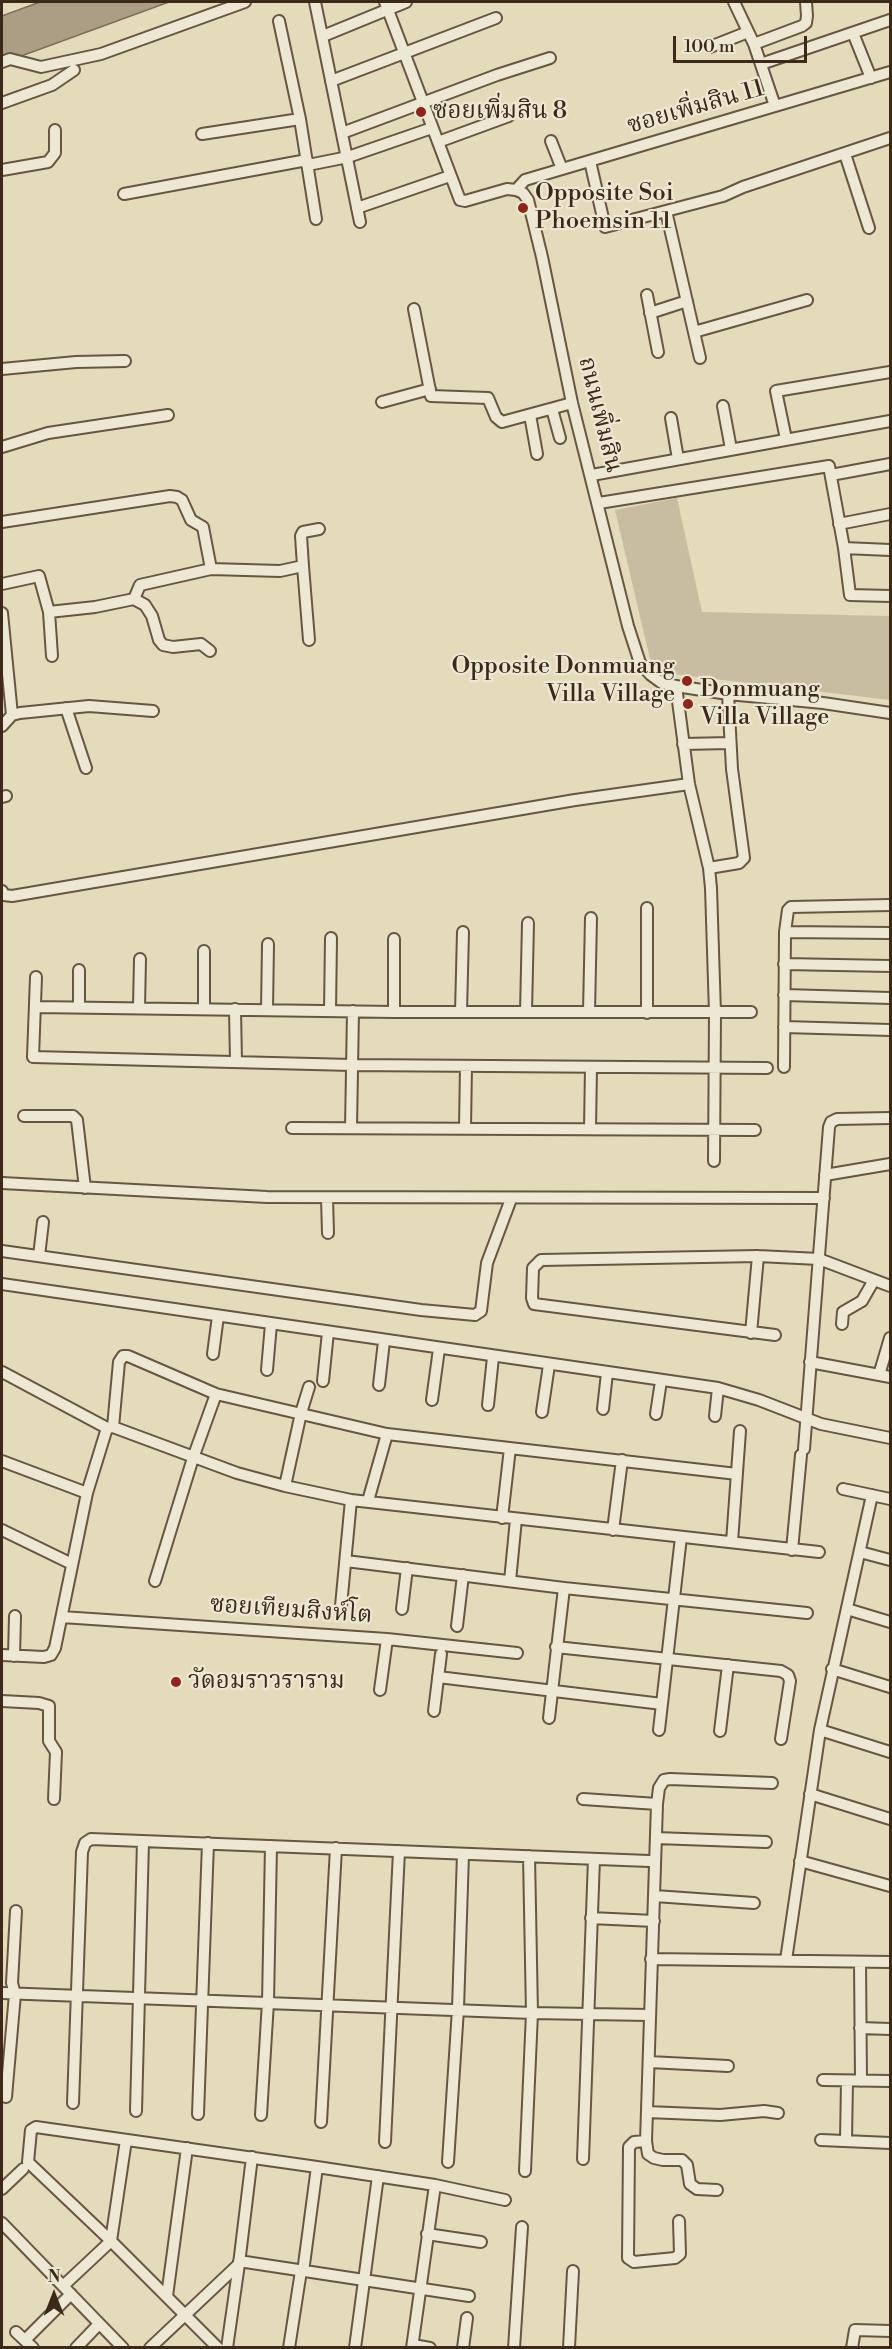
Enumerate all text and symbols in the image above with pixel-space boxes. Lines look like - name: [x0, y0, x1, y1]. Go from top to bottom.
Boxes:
- scale bar: [676, 24, 810, 62]
- text: 100 m: [684, 35, 735, 58]
- street label: ซอยเพิ่มสิน 11: [624, 75, 768, 141]
- place label: ซอยเพิ่มสิน 8: [433, 98, 567, 126]
- marker: ซอยเพิ่มสิน 8: [414, 105, 428, 119]
- place label: Opposite Soi Phoemsin 11: [535, 180, 674, 236]
- marker: Opposite Soi Phoemsin 11: [516, 201, 530, 215]
- street label: ถนนเพิ่มสิน: [571, 354, 627, 476]
- place label: Opposite Donmuang Villa Village: [451, 653, 675, 709]
- marker: Opposite Donmuang Villa Village: [680, 674, 694, 688]
- place label: Donmuang Villa Village: [700, 676, 829, 732]
- marker: Donmuang Villa Village: [681, 697, 695, 711]
- street label: ซอยเทียมสิงห์โต: [209, 1591, 373, 1631]
- place label: วัดอมราวราราม: [188, 1668, 345, 1696]
- marker: วัดอมราวราราม: [169, 1675, 183, 1689]
- north arrow: [24, 2265, 84, 2325]
- text: N: [48, 2267, 60, 2287]

